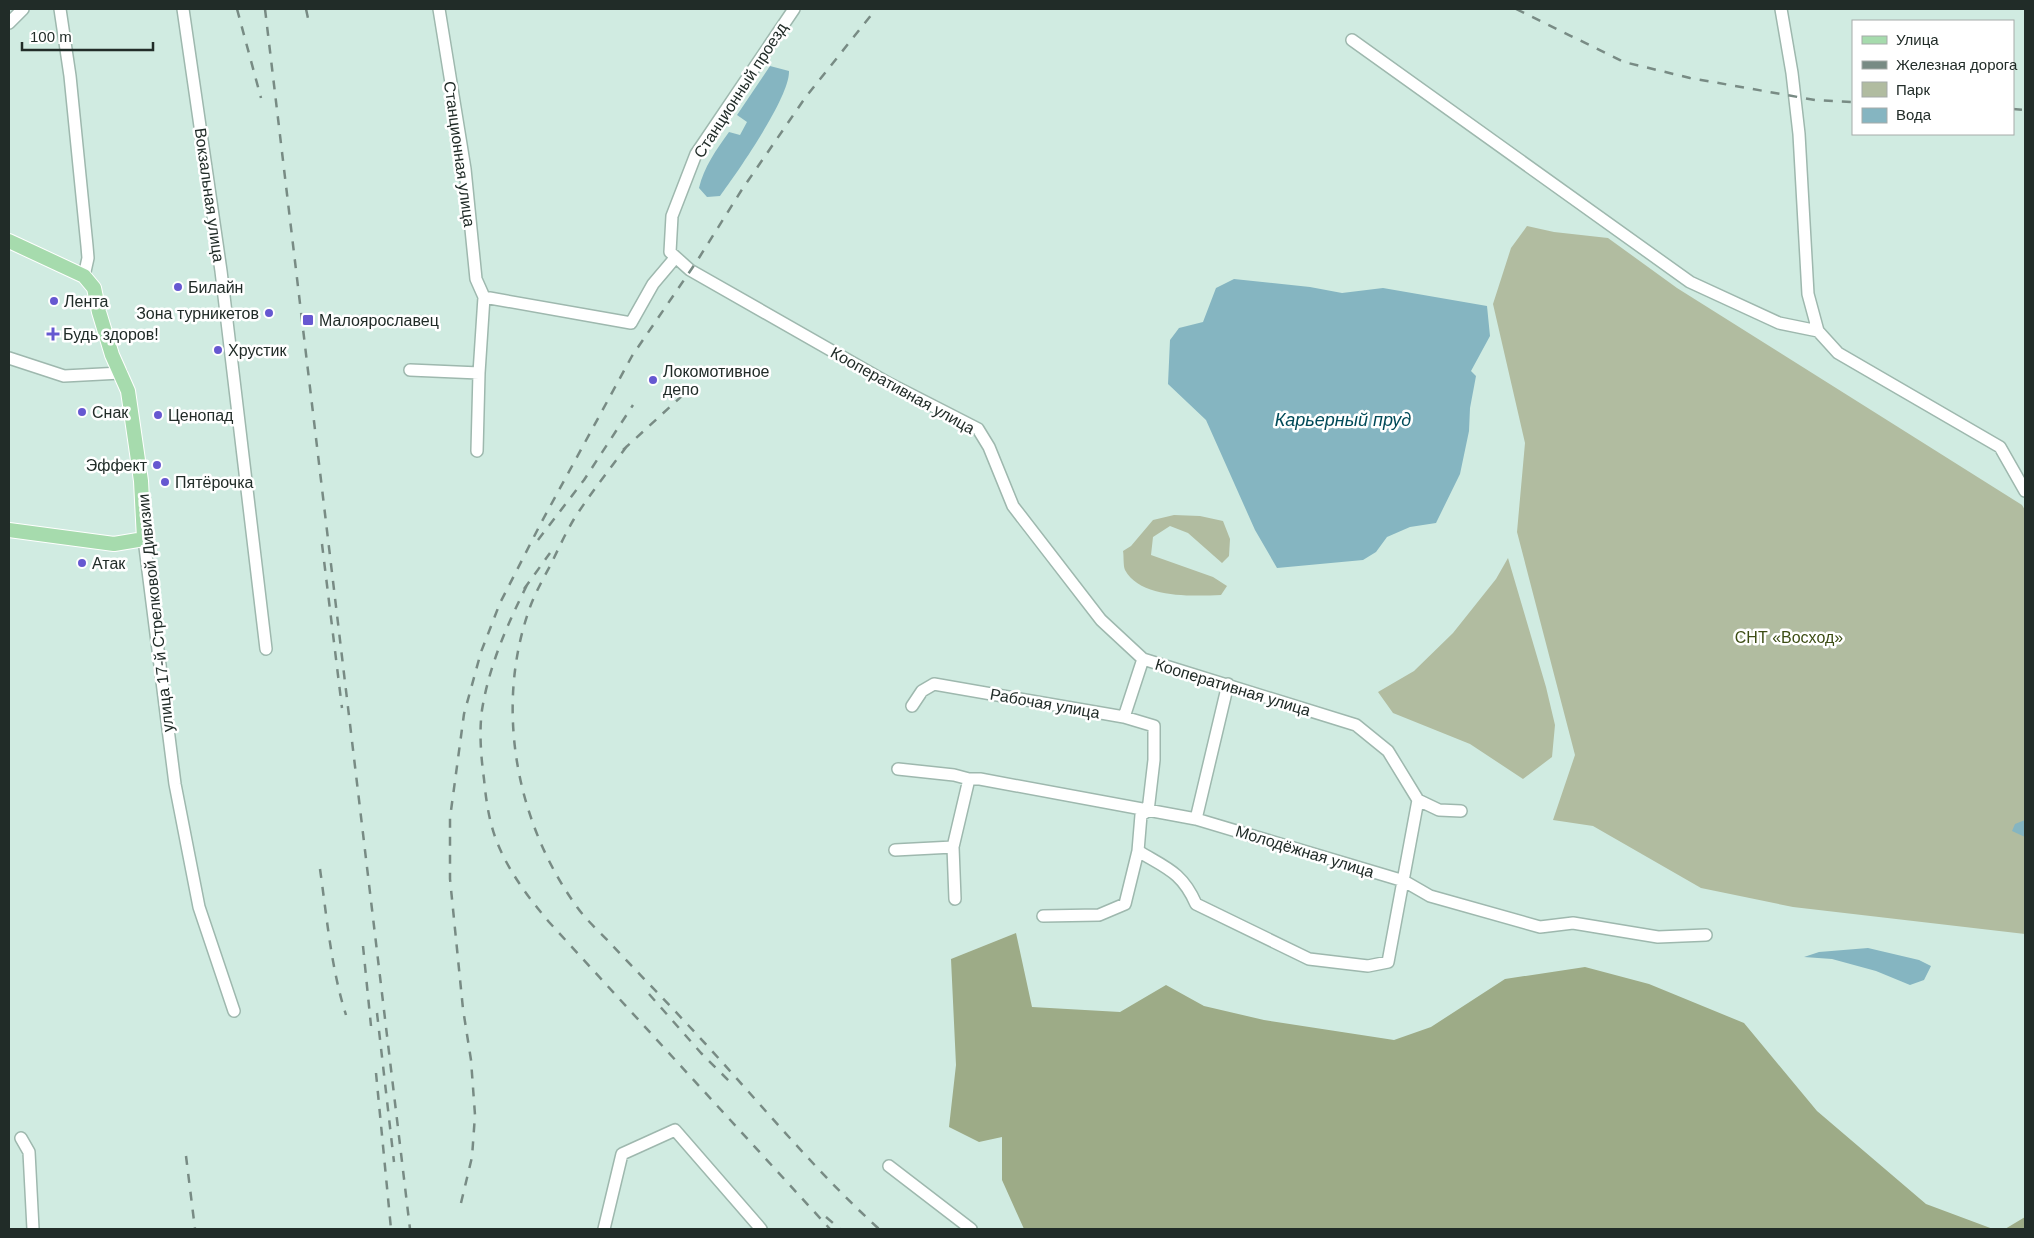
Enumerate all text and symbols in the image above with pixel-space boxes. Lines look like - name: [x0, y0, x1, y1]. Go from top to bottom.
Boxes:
- street label: Станционный проезд: [690, 19, 791, 161]
- scale bar: [22, 20, 154, 52]
- legend: [1852, 20, 2014, 135]
- text: 100 m: [30, 28, 72, 45]
- text: Улица: [1896, 31, 1939, 48]
- text: Железная дорога: [1896, 56, 2018, 73]
- street label: Станционная улица: [441, 80, 478, 228]
- text: Парк: [1896, 81, 1930, 98]
- text: Вода: [1896, 106, 1932, 123]
- street label: Вокзальная улица: [192, 127, 227, 263]
- place label: Билайн: [188, 279, 243, 296]
- marker: Билайн: [172, 281, 184, 293]
- place label: Лента: [64, 293, 108, 310]
- marker: Лента: [48, 295, 60, 307]
- place label: Зона турникетов: [136, 305, 259, 322]
- marker: Зона турникетов: [263, 307, 275, 319]
- place label: Малоярославец: [319, 312, 439, 329]
- marker: Малоярославец: [301, 313, 315, 327]
- place label: Будь здоров!: [63, 326, 159, 343]
- marker: Будь здоров!: [47, 328, 59, 340]
- place label: Хрустик: [228, 342, 287, 359]
- marker: Хрустик: [212, 344, 224, 356]
- street label: Кооперативная улица: [828, 344, 978, 437]
- place label: Локомотивное депо: [663, 363, 770, 398]
- marker: Локомотивное депо: [647, 374, 659, 386]
- place label: Снак: [92, 404, 129, 421]
- marker: Снак: [76, 406, 88, 418]
- place label: Ценопад: [168, 407, 234, 424]
- marker: Ценопад: [152, 409, 164, 421]
- water label: Карьерный пруд: [1275, 410, 1411, 430]
- place label: Эффект: [86, 457, 148, 474]
- marker: Эффект: [151, 459, 163, 471]
- place label: Пятёрочка: [175, 474, 254, 491]
- marker: Пятёрочка: [159, 476, 171, 488]
- street label: улица 17-й Стрелковой Дивизии: [135, 493, 176, 733]
- place label: Атак: [92, 555, 126, 572]
- marker: Атак: [76, 557, 88, 569]
- park label: СНТ «Восход»: [1735, 629, 1843, 646]
- street label: Кооперативная улица: [1153, 656, 1313, 719]
- street label: Рабочая улица: [989, 685, 1101, 722]
- street label: Молодёжная улица: [1234, 822, 1376, 881]

